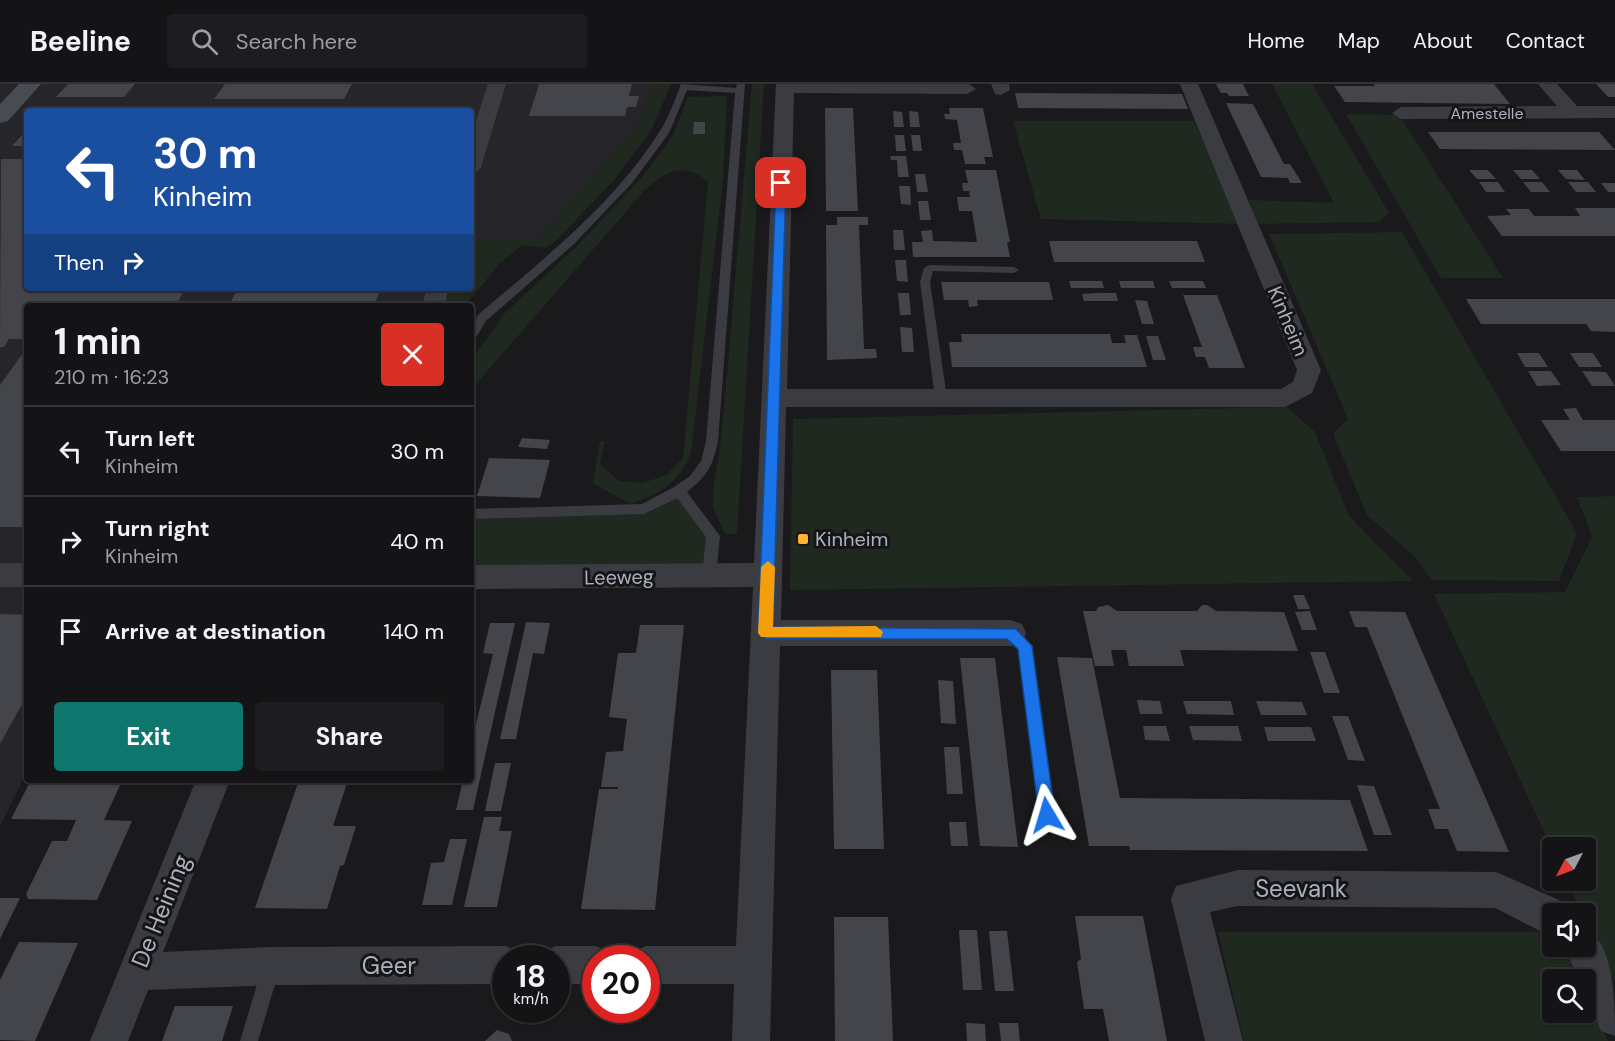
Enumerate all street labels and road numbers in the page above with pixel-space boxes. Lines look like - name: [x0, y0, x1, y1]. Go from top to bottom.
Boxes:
- street label: Amestelle: [1450, 103, 1524, 124]
- street label: Kinheim: [1262, 282, 1314, 360]
- street label: Leeweg: [584, 563, 654, 591]
- street label: De Heining: [124, 850, 197, 972]
- street label: Seevank: [1255, 873, 1347, 904]
- street label: Geer: [362, 950, 416, 981]

